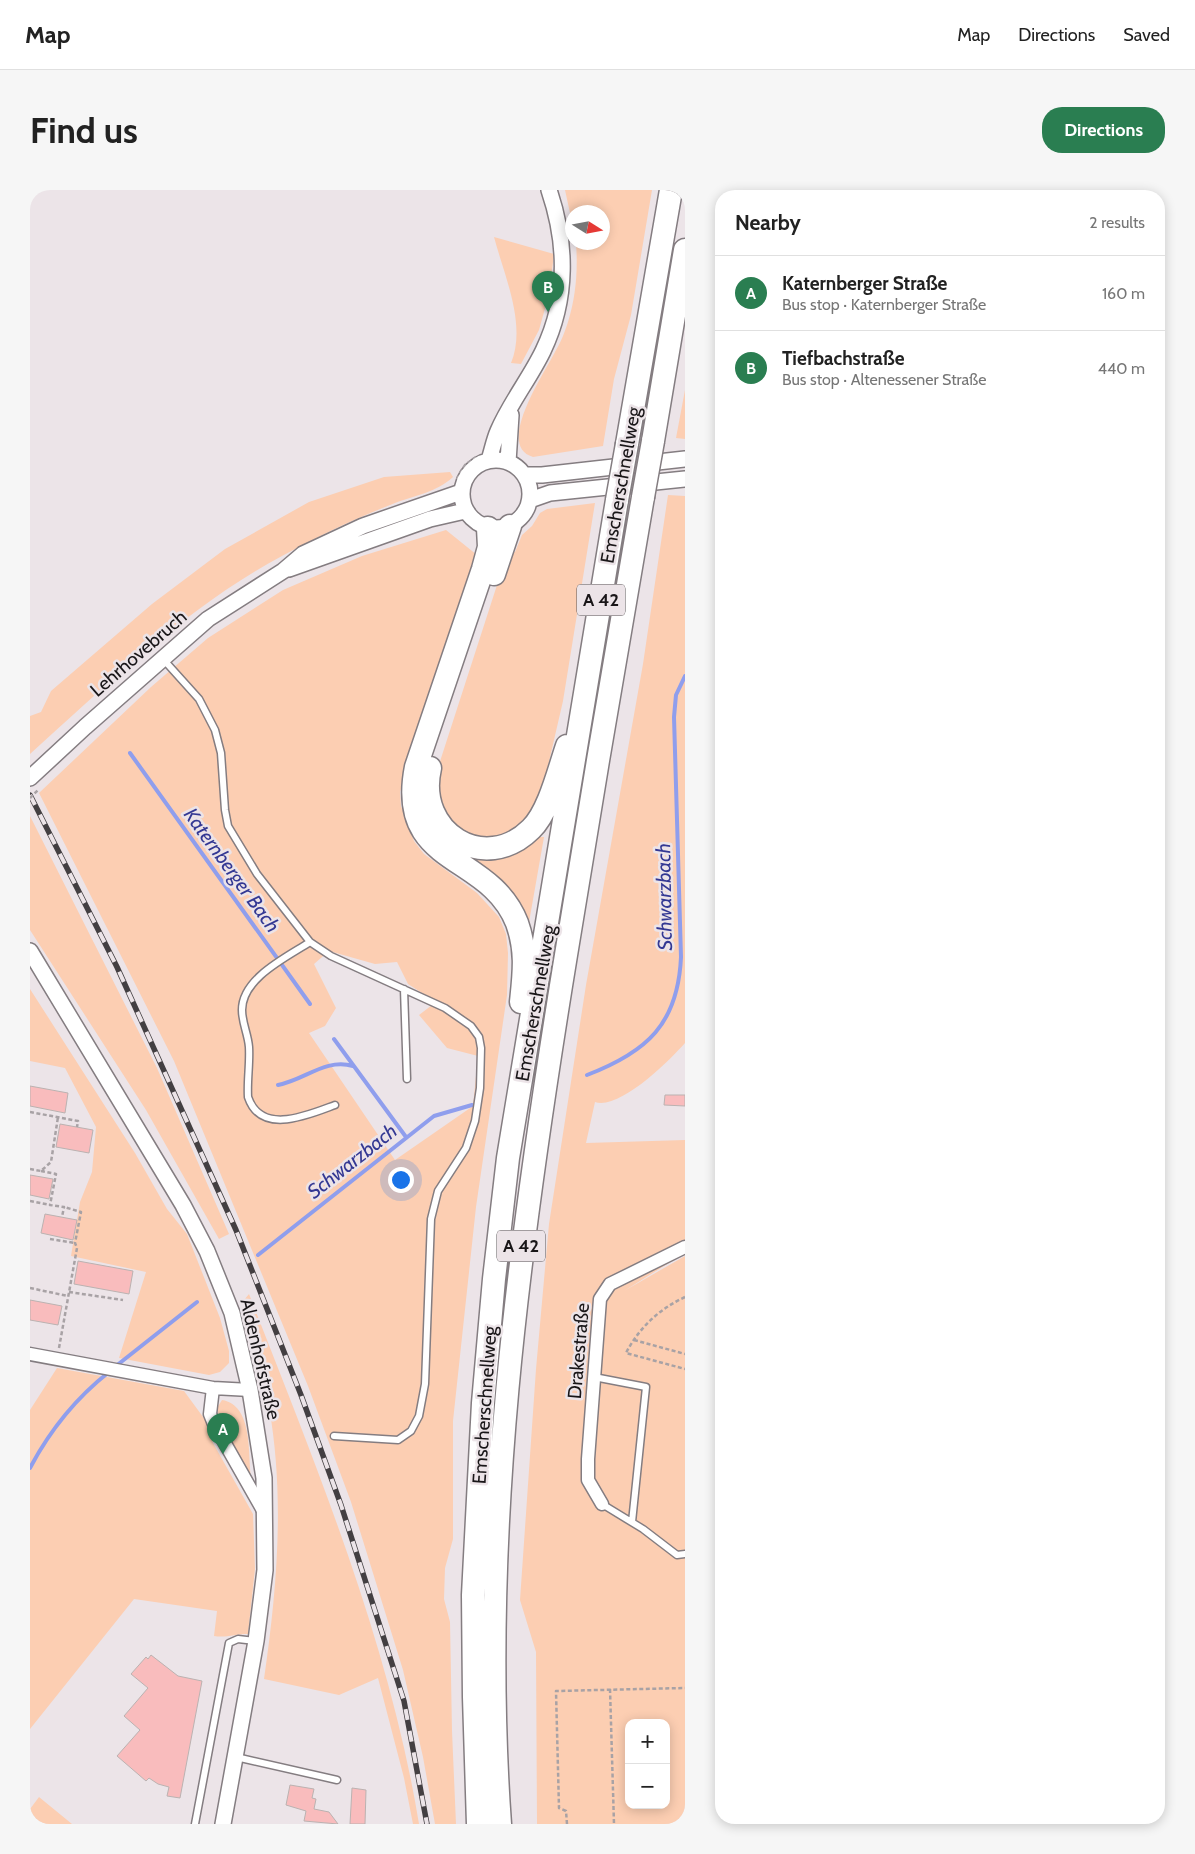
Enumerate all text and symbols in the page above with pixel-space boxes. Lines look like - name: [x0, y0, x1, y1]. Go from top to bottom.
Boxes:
- text: Map: [25, 20, 71, 49]
- text: Map: [957, 24, 990, 46]
- text: Directions: [1018, 24, 1095, 46]
- text: Saved: [1123, 24, 1170, 46]
- button: Directions: [1042, 107, 1165, 153]
- text: Find us: [30, 109, 138, 152]
- north arrow: [565, 205, 610, 250]
- text: Nearby: [735, 210, 801, 235]
- text: 2 results: [1089, 213, 1145, 232]
- pin: B: [532, 271, 564, 312]
- text: Katernberger Straße: [782, 272, 947, 295]
- text: A: [746, 284, 756, 303]
- text: 160 m: [1102, 284, 1145, 303]
- text: Bus stop · Katernberger Straße: [782, 295, 986, 314]
- text: Tiefbachstraße: [782, 347, 904, 370]
- text: B: [746, 359, 756, 378]
- text: 440 m: [1098, 359, 1145, 378]
- text: Bus stop · Altenessener Straße: [782, 370, 987, 389]
- street label: Emscherschnellweg: [595, 405, 646, 565]
- road number: A 42: [577, 584, 625, 616]
- street label: Lehrhovebruch: [85, 605, 191, 702]
- water label: Katernberger Bach: [179, 803, 285, 937]
- water label: Schwarzbach: [651, 843, 677, 951]
- street label: Emscherschnellweg: [510, 923, 561, 1083]
- water label: Schwarzbach: [302, 1119, 402, 1203]
- your location: [388, 1167, 414, 1193]
- road number: A 42: [497, 1230, 545, 1262]
- street label: Aldenhofstraße: [235, 1296, 286, 1422]
- street label: Drakestraße: [563, 1302, 594, 1400]
- street label: Emscherschnellweg: [468, 1325, 502, 1485]
- pin: A: [207, 1413, 239, 1454]
- map controls: [625, 1719, 670, 1809]
- button: +: [625, 1719, 670, 1764]
- button: −: [625, 1764, 670, 1809]

